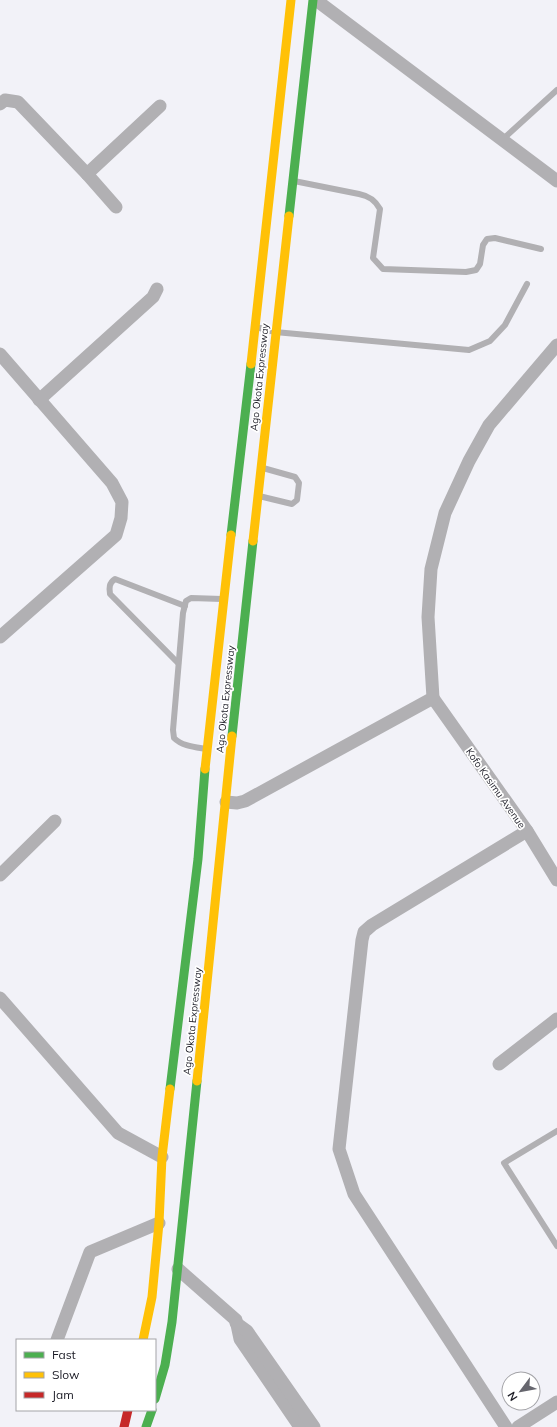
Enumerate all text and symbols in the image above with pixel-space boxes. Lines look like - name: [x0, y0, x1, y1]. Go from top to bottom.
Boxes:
- street label: Ago Okota Expressway: [247, 322, 272, 431]
- street label: Ago Okota Expressway: [213, 644, 238, 753]
- street label: Kofo Kasimu Avenue: [463, 746, 528, 831]
- street label: Ago Okota Expressway: [180, 966, 205, 1075]
- legend: [16, 1339, 156, 1411]
- text: Fast: [52, 1347, 76, 1362]
- text: Slow: [52, 1367, 80, 1382]
- north arrow: [501, 1371, 541, 1411]
- text: Jam: [52, 1387, 74, 1402]
- text: N: [504, 1389, 521, 1404]

